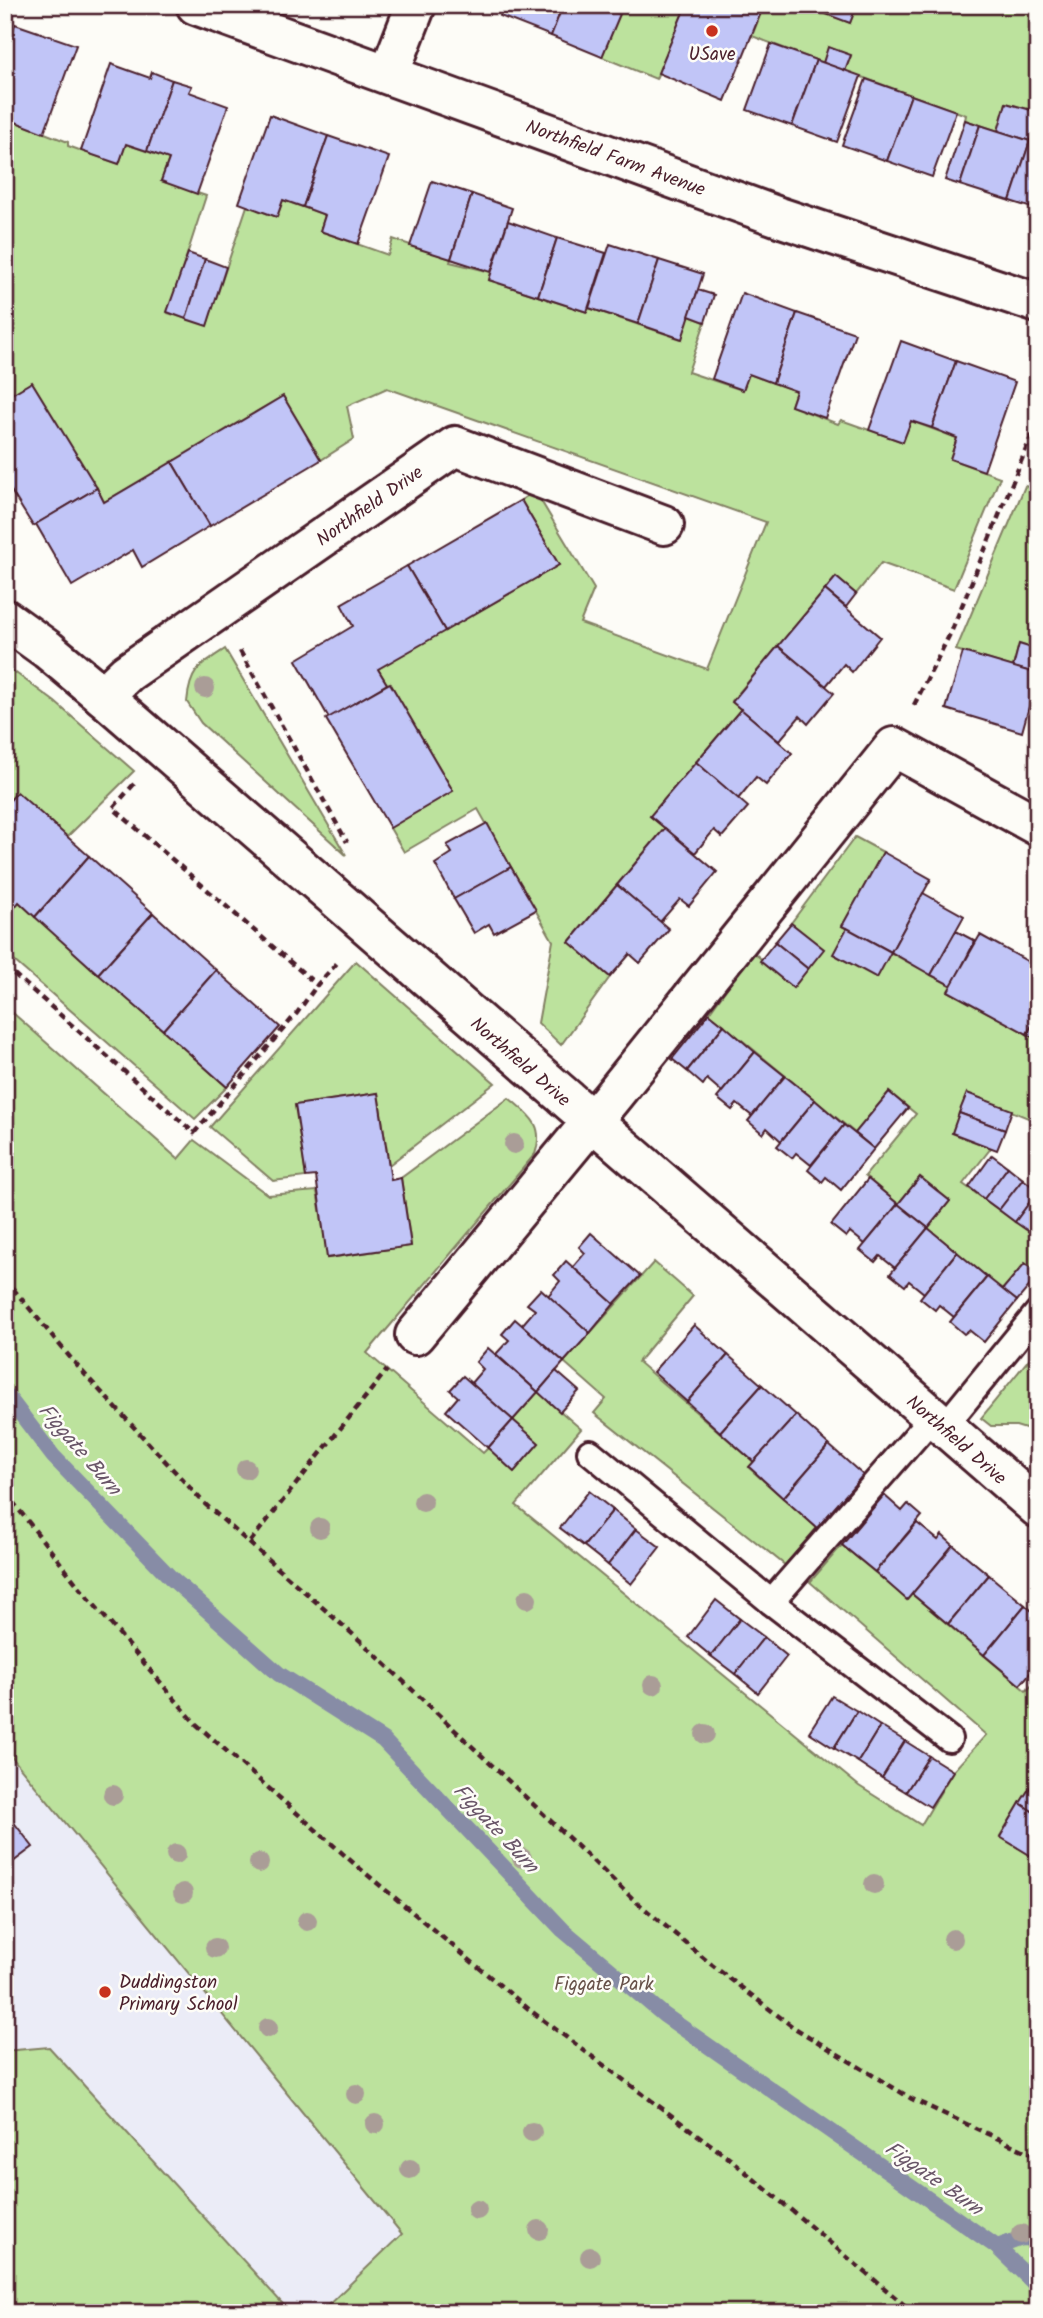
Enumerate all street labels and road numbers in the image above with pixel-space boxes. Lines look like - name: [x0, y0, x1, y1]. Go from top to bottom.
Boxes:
- street label: Northfield Farm Avenue: [521, 112, 710, 206]
- street label: Northfield Drive: [310, 458, 430, 555]
- street label: Northfield Drive: [463, 1010, 577, 1115]
- street label: Northfield Drive: [899, 1388, 1013, 1493]

